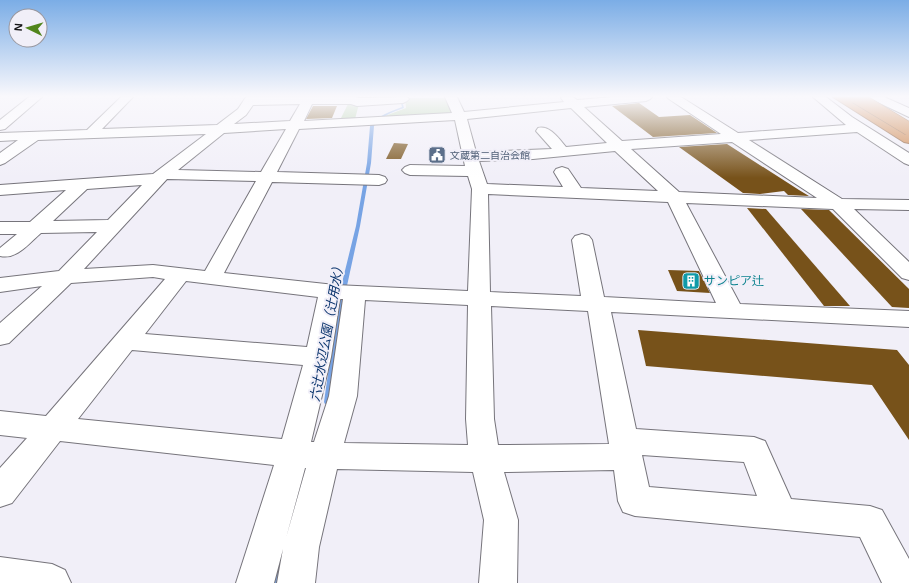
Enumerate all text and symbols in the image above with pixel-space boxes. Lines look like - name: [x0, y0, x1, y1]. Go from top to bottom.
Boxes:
- north arrow: [8, 8, 48, 48]
- text: N: [12, 23, 24, 32]
- public building icon: 文蔵第二自治会館: [427, 145, 447, 165]
- place label: 文蔵第二自治会館: [450, 150, 530, 161]
- water label: 六辻水辺公園（辻用水）: [307, 259, 347, 403]
- building icon: サンピア辻: [681, 271, 701, 291]
- place label: サンピア辻: [704, 274, 764, 288]

